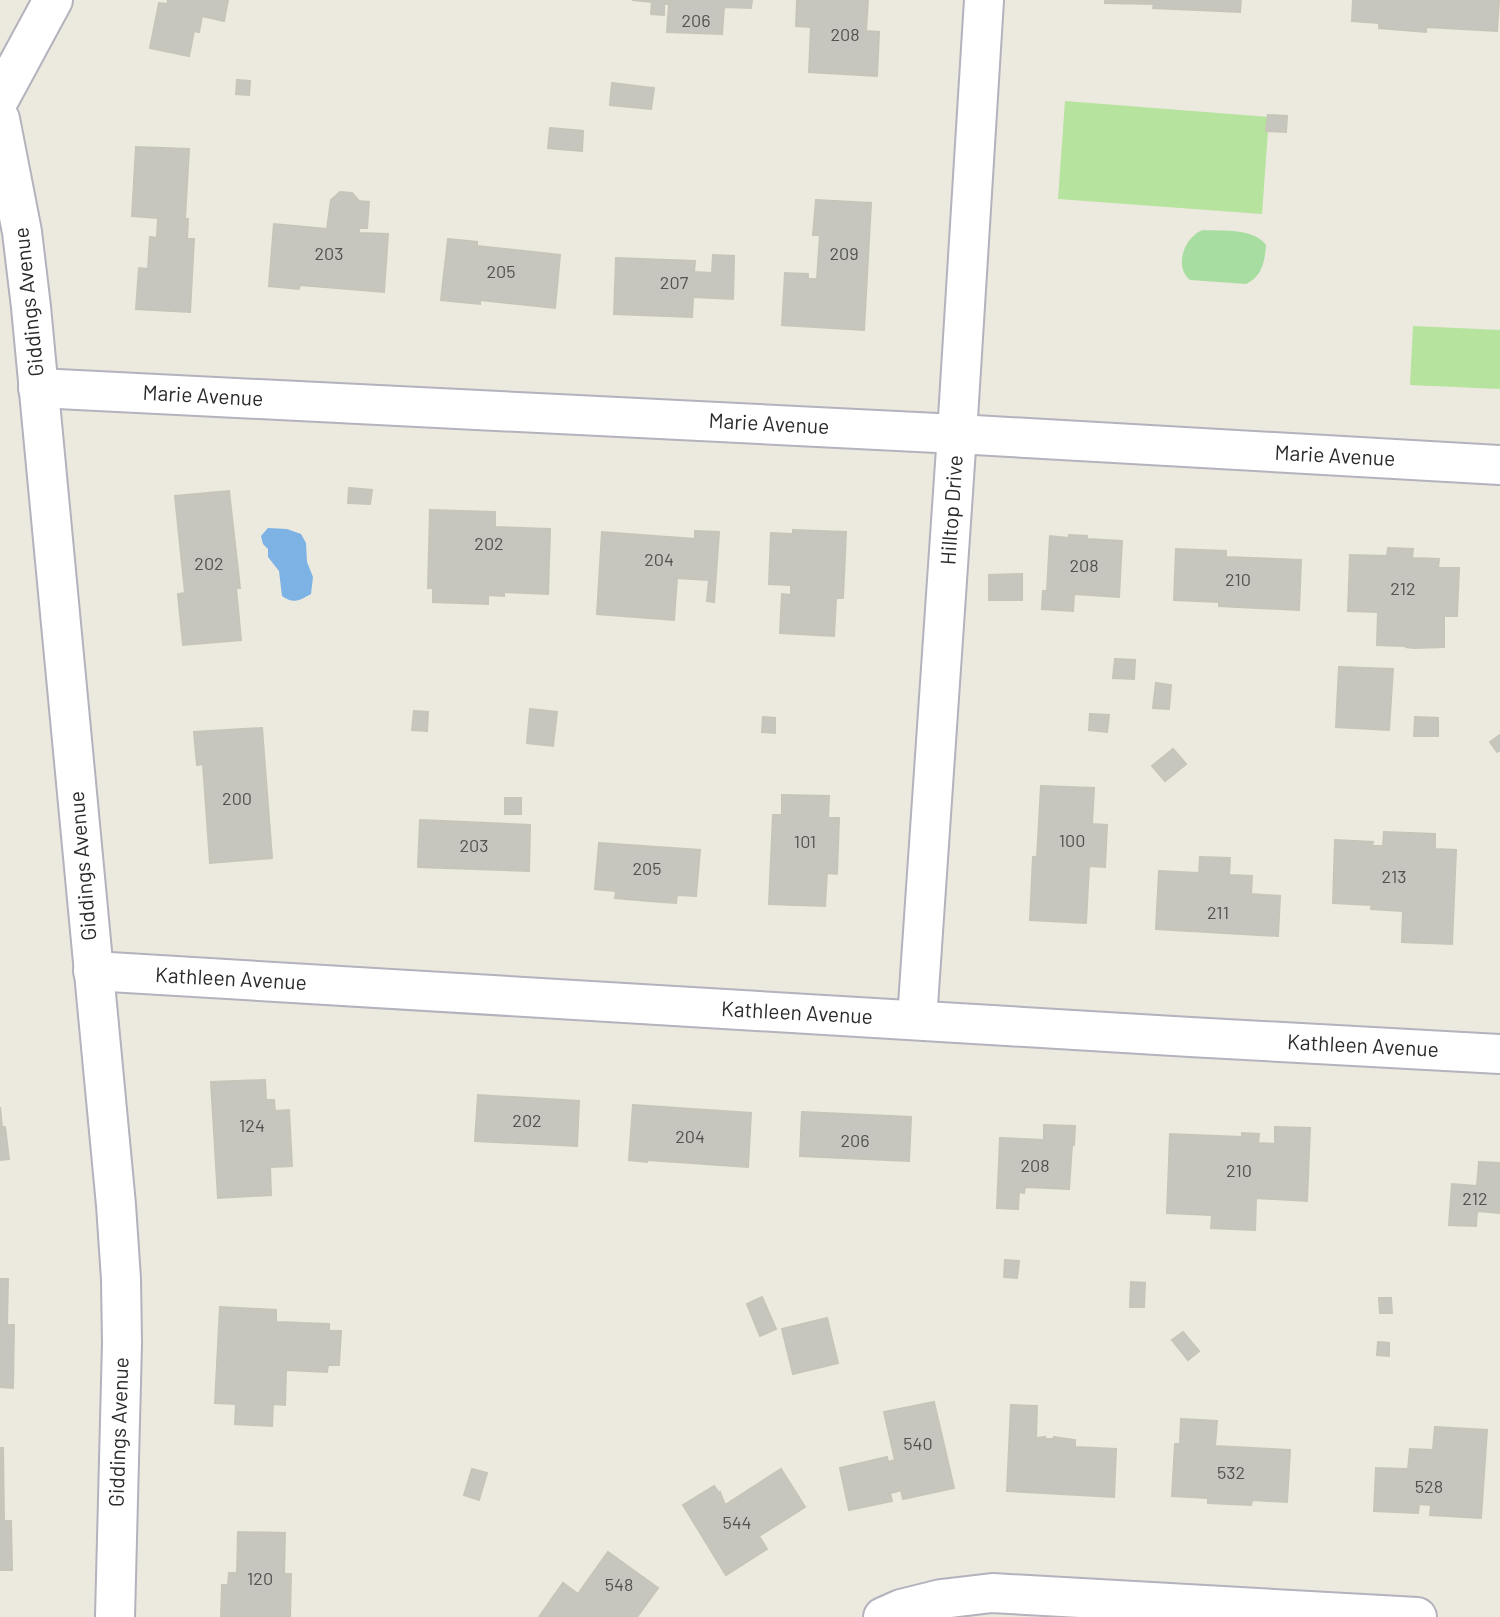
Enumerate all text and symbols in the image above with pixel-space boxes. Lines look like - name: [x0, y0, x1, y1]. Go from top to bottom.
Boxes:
- house number: 206: [681, 9, 711, 31]
- house number: 208: [830, 23, 860, 45]
- street label: Giddings Avenue: [7, 226, 48, 378]
- house number: 203: [314, 242, 344, 264]
- house number: 209: [829, 242, 859, 264]
- house number: 205: [486, 260, 516, 282]
- house number: 207: [660, 271, 689, 293]
- street label: Marie Avenue: [142, 379, 264, 410]
- street label: Marie Avenue: [708, 407, 830, 438]
- street label: Marie Avenue: [1274, 439, 1396, 470]
- street label: Hilltop Drive: [934, 454, 967, 566]
- house number: 202: [474, 532, 504, 554]
- house number: 204: [644, 548, 674, 570]
- house number: 202: [194, 552, 224, 574]
- house number: 208: [1069, 554, 1099, 576]
- house number: 210: [1225, 568, 1251, 590]
- house number: 212: [1390, 577, 1416, 599]
- house number: 200: [222, 787, 252, 809]
- street label: Giddings Avenue: [63, 790, 100, 942]
- house number: 100: [1059, 829, 1085, 851]
- house number: 101: [794, 830, 816, 852]
- house number: 203: [459, 834, 489, 856]
- house number: 205: [632, 857, 662, 879]
- house number: 213: [1382, 865, 1406, 887]
- house number: 211: [1207, 901, 1229, 923]
- street label: Kathleen Avenue: [155, 961, 308, 994]
- street label: Kathleen Avenue: [721, 995, 874, 1028]
- street label: Kathleen Avenue: [1287, 1028, 1440, 1061]
- house number: 202: [512, 1109, 542, 1131]
- house number: 124: [239, 1114, 265, 1136]
- house number: 204: [675, 1125, 705, 1147]
- house number: 206: [840, 1129, 870, 1151]
- house number: 208: [1020, 1154, 1050, 1176]
- house number: 210: [1226, 1159, 1252, 1181]
- house number: 212: [1462, 1187, 1488, 1209]
- street label: Giddings Avenue: [102, 1357, 133, 1507]
- house number: 540: [903, 1432, 933, 1454]
- house number: 532: [1217, 1461, 1245, 1483]
- house number: 528: [1415, 1475, 1443, 1497]
- house number: 544: [722, 1511, 752, 1533]
- house number: 120: [247, 1567, 273, 1589]
- house number: 548: [605, 1573, 633, 1595]

